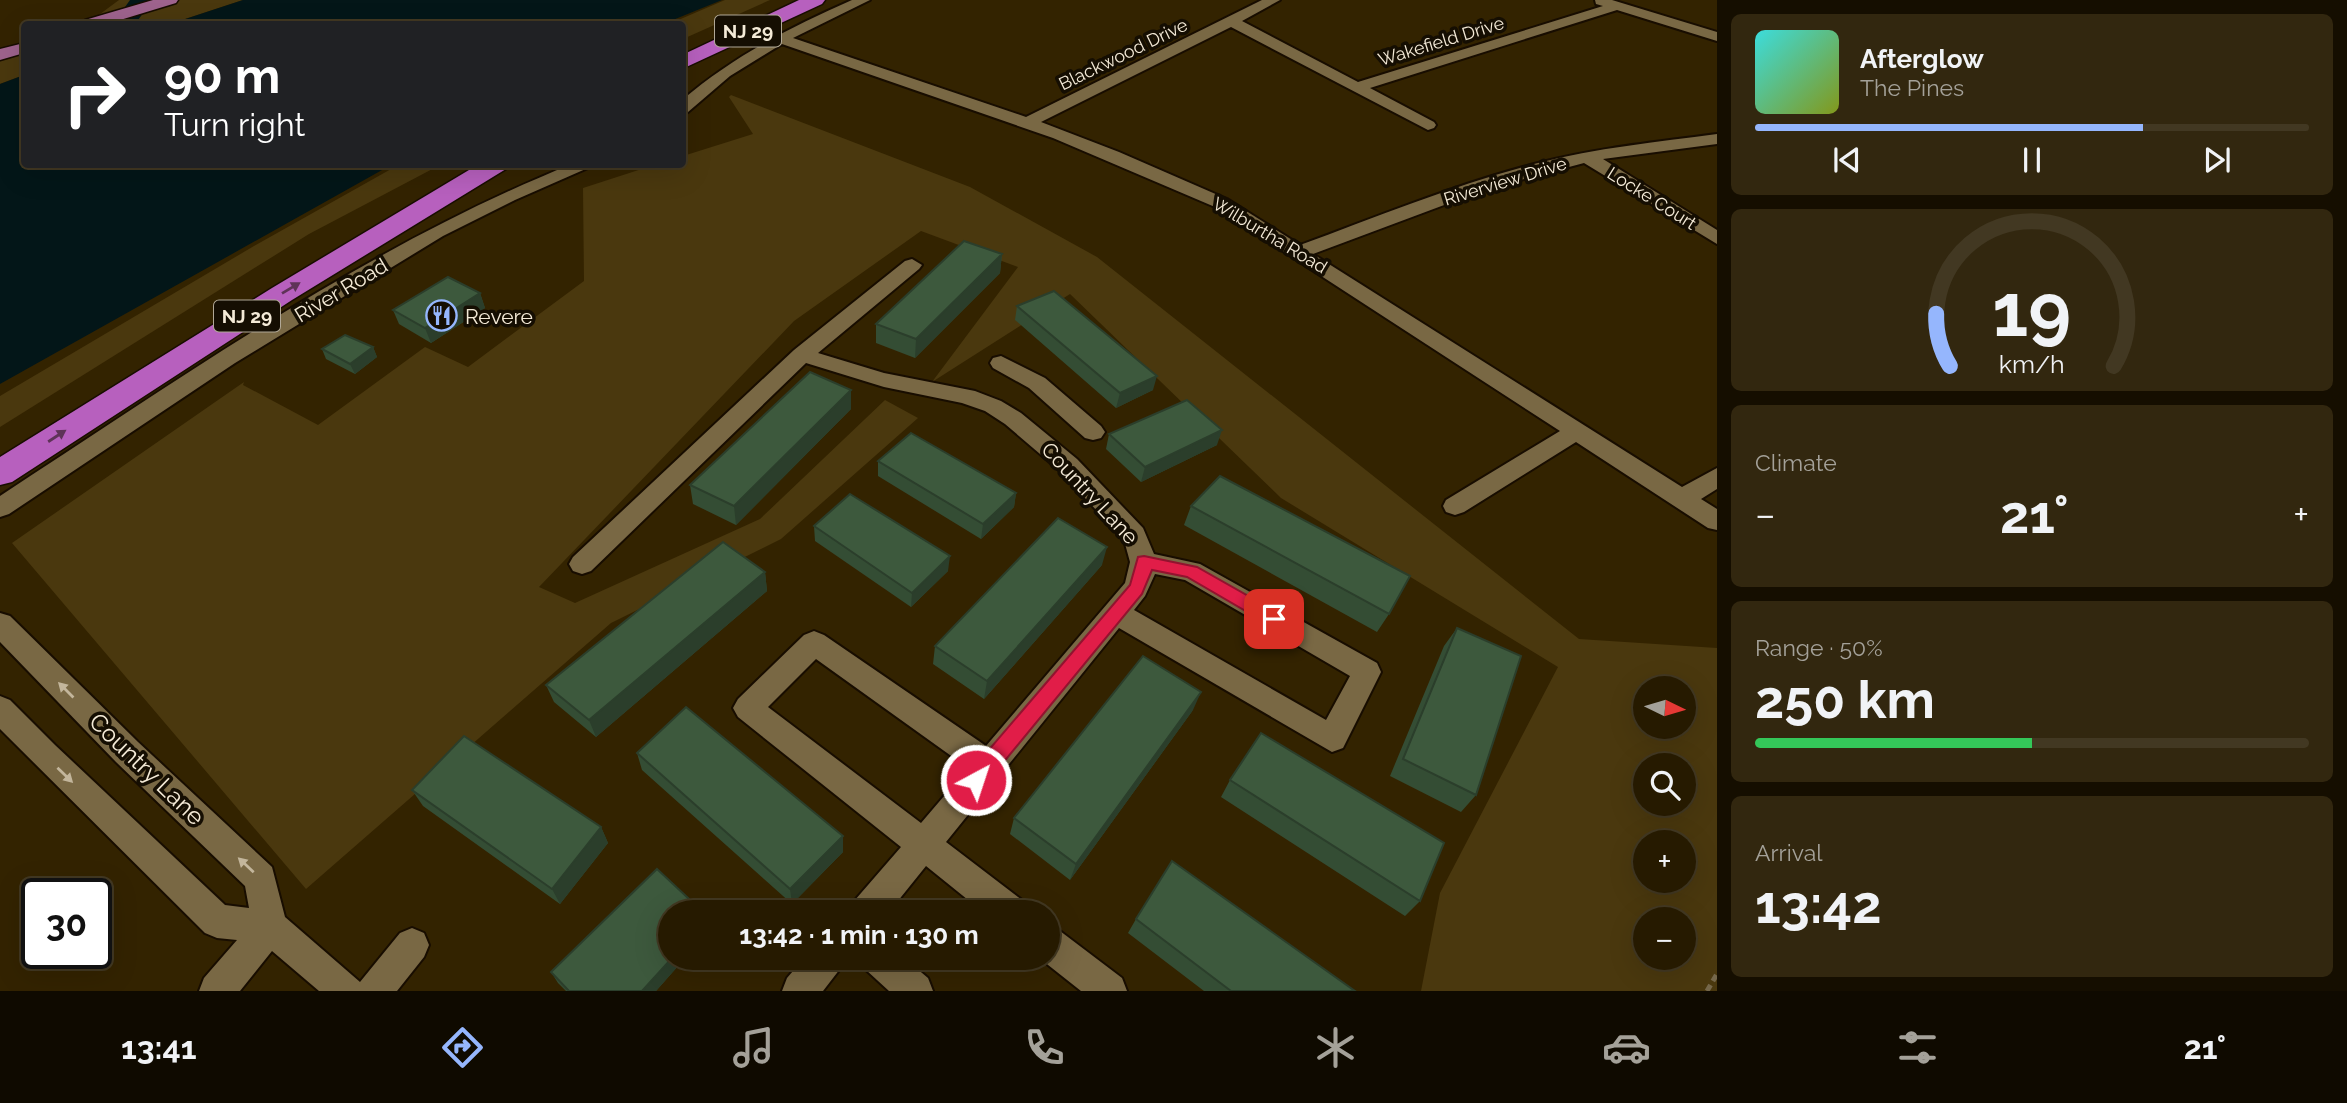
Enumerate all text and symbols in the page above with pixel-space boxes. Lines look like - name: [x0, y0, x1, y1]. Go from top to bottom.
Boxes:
- street label: Wakefield Drive: [1376, 12, 1507, 70]
- street label: Blackwood Drive: [1055, 14, 1191, 94]
- road number: NJ 29: [715, 16, 781, 46]
- text: Afterglow: [1860, 44, 1984, 74]
- text: 90 m: [164, 47, 280, 104]
- icon: right: [49, 49, 140, 140]
- text: The Pines: [1860, 74, 1964, 101]
- text: Turn right: [164, 106, 305, 143]
- icon: previous: [1828, 141, 1866, 179]
- icon: pause: [2013, 141, 2051, 179]
- icon: next: [2198, 141, 2236, 179]
- street label: Riverview Drive: [1441, 152, 1569, 210]
- street label: Locke Court: [1604, 162, 1700, 234]
- street label: Wilburtha Road: [1209, 193, 1331, 277]
- street label: River Road: [290, 253, 392, 327]
- text: 19: [1993, 269, 2071, 354]
- one-way arrow: [282, 282, 301, 295]
- restaurant icon: Revere: [425, 299, 459, 333]
- road number: NJ 29: [214, 300, 280, 332]
- place label: Revere: [465, 304, 533, 329]
- text: km/h: [1999, 349, 2065, 379]
- one-way arrow: [48, 430, 67, 443]
- street label: Country Lane: [1036, 437, 1144, 549]
- text: Climate: [1755, 449, 1837, 476]
- text: 21°: [2000, 484, 2069, 545]
- text: −: [1755, 492, 1775, 537]
- text: +: [2293, 492, 2309, 537]
- pin: [1244, 589, 1304, 649]
- icon: arrive: [1255, 600, 1293, 638]
- text: Range · 50%: [1755, 634, 1883, 661]
- text: 250 km: [1755, 669, 1935, 730]
- north arrow: [1633, 676, 1696, 738]
- map controls: [1633, 676, 1696, 970]
- one-way arrow: [58, 682, 74, 699]
- street label: Country Lane: [83, 707, 211, 831]
- position arrow: [939, 743, 1013, 817]
- button: search: [1633, 753, 1696, 816]
- one-way arrow: [56, 767, 73, 783]
- button: +: [1633, 830, 1696, 893]
- text: Arrival: [1755, 839, 1822, 866]
- one-way arrow: [238, 857, 255, 874]
- text: 13:42: [1755, 874, 1882, 935]
- speed limit sign: 30: [21, 878, 112, 969]
- button: −: [1633, 907, 1696, 970]
- text: 13:42 · 1 min · 130 m: [739, 920, 979, 950]
- icon: directions: [438, 1023, 487, 1072]
- icon: music: [729, 1023, 778, 1072]
- icon: phone: [1020, 1023, 1069, 1072]
- icon: climate: [1311, 1023, 1360, 1072]
- icon: car: [1602, 1023, 1651, 1072]
- icon: filters: [1893, 1023, 1942, 1072]
- text: 13:41: [121, 1029, 197, 1066]
- text: 21°: [2184, 1029, 2226, 1066]

